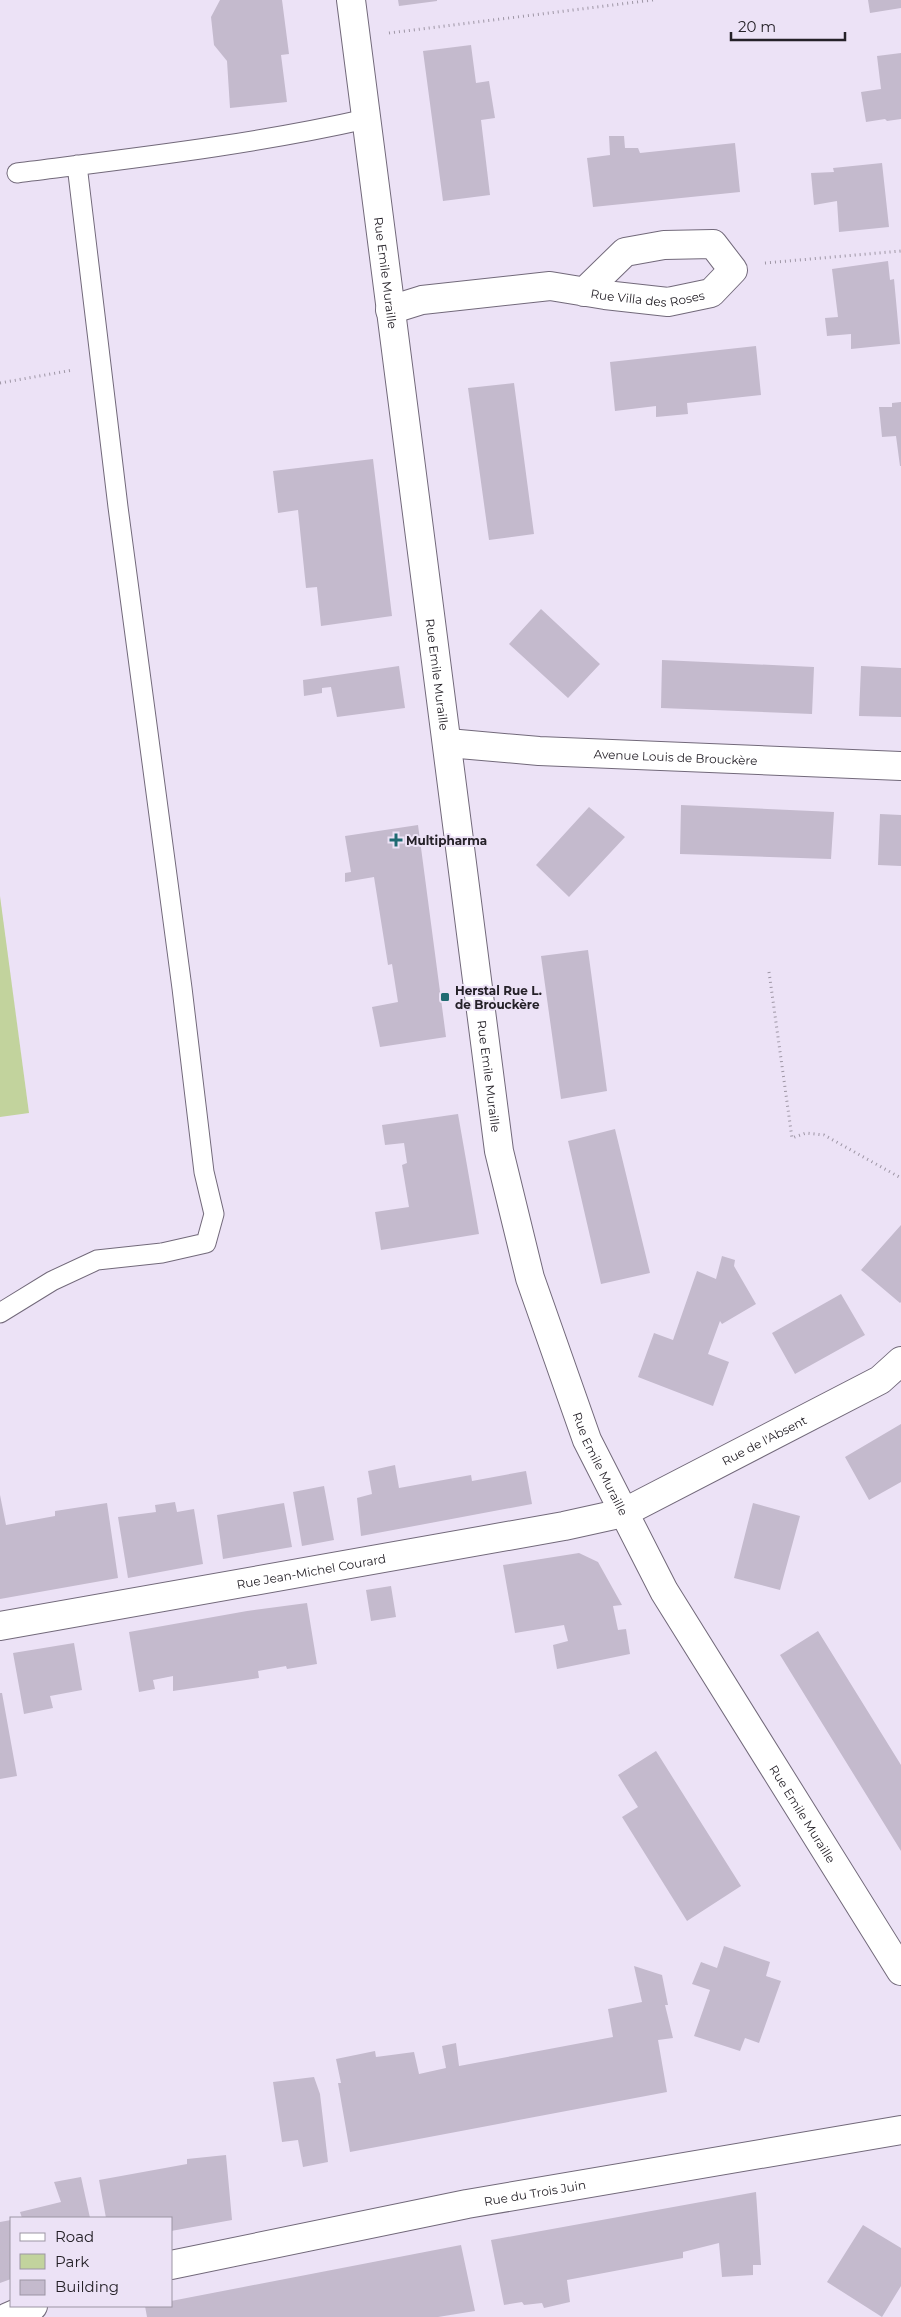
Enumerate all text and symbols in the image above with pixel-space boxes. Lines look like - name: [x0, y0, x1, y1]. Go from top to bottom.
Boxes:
- scale bar: [731, 10, 845, 42]
- text: 20 m: [738, 17, 776, 36]
- street label: Rue Emile Muraille: [371, 216, 401, 330]
- street label: Rue Villa des Roses: [590, 285, 706, 310]
- street label: Rue Emile Muraille: [423, 618, 452, 731]
- street label: Avenue Louis de Brouckère: [593, 746, 758, 768]
- place label: Multipharma: [406, 833, 487, 848]
- marker: Multipharma: [390, 834, 402, 846]
- place label: Herstal Rue L. de Brouckère: [455, 983, 542, 1012]
- marker: Herstal Rue L. de Brouckère: [439, 991, 451, 1003]
- street label: Rue Emile Muraille: [475, 1019, 504, 1133]
- street label: Rue Emile Muraille: [570, 1410, 632, 1518]
- street label: Rue de l'Absent: [719, 1412, 809, 1468]
- street label: Rue Jean-Michel Courard: [235, 1550, 387, 1591]
- street label: Rue Emile Muraille: [767, 1762, 839, 1866]
- street label: Rue du Trois Juin: [483, 2176, 587, 2209]
- legend: [10, 2217, 172, 2307]
- text: Road: [55, 2227, 94, 2246]
- text: Park: [55, 2252, 89, 2271]
- text: Building: [55, 2277, 119, 2296]

